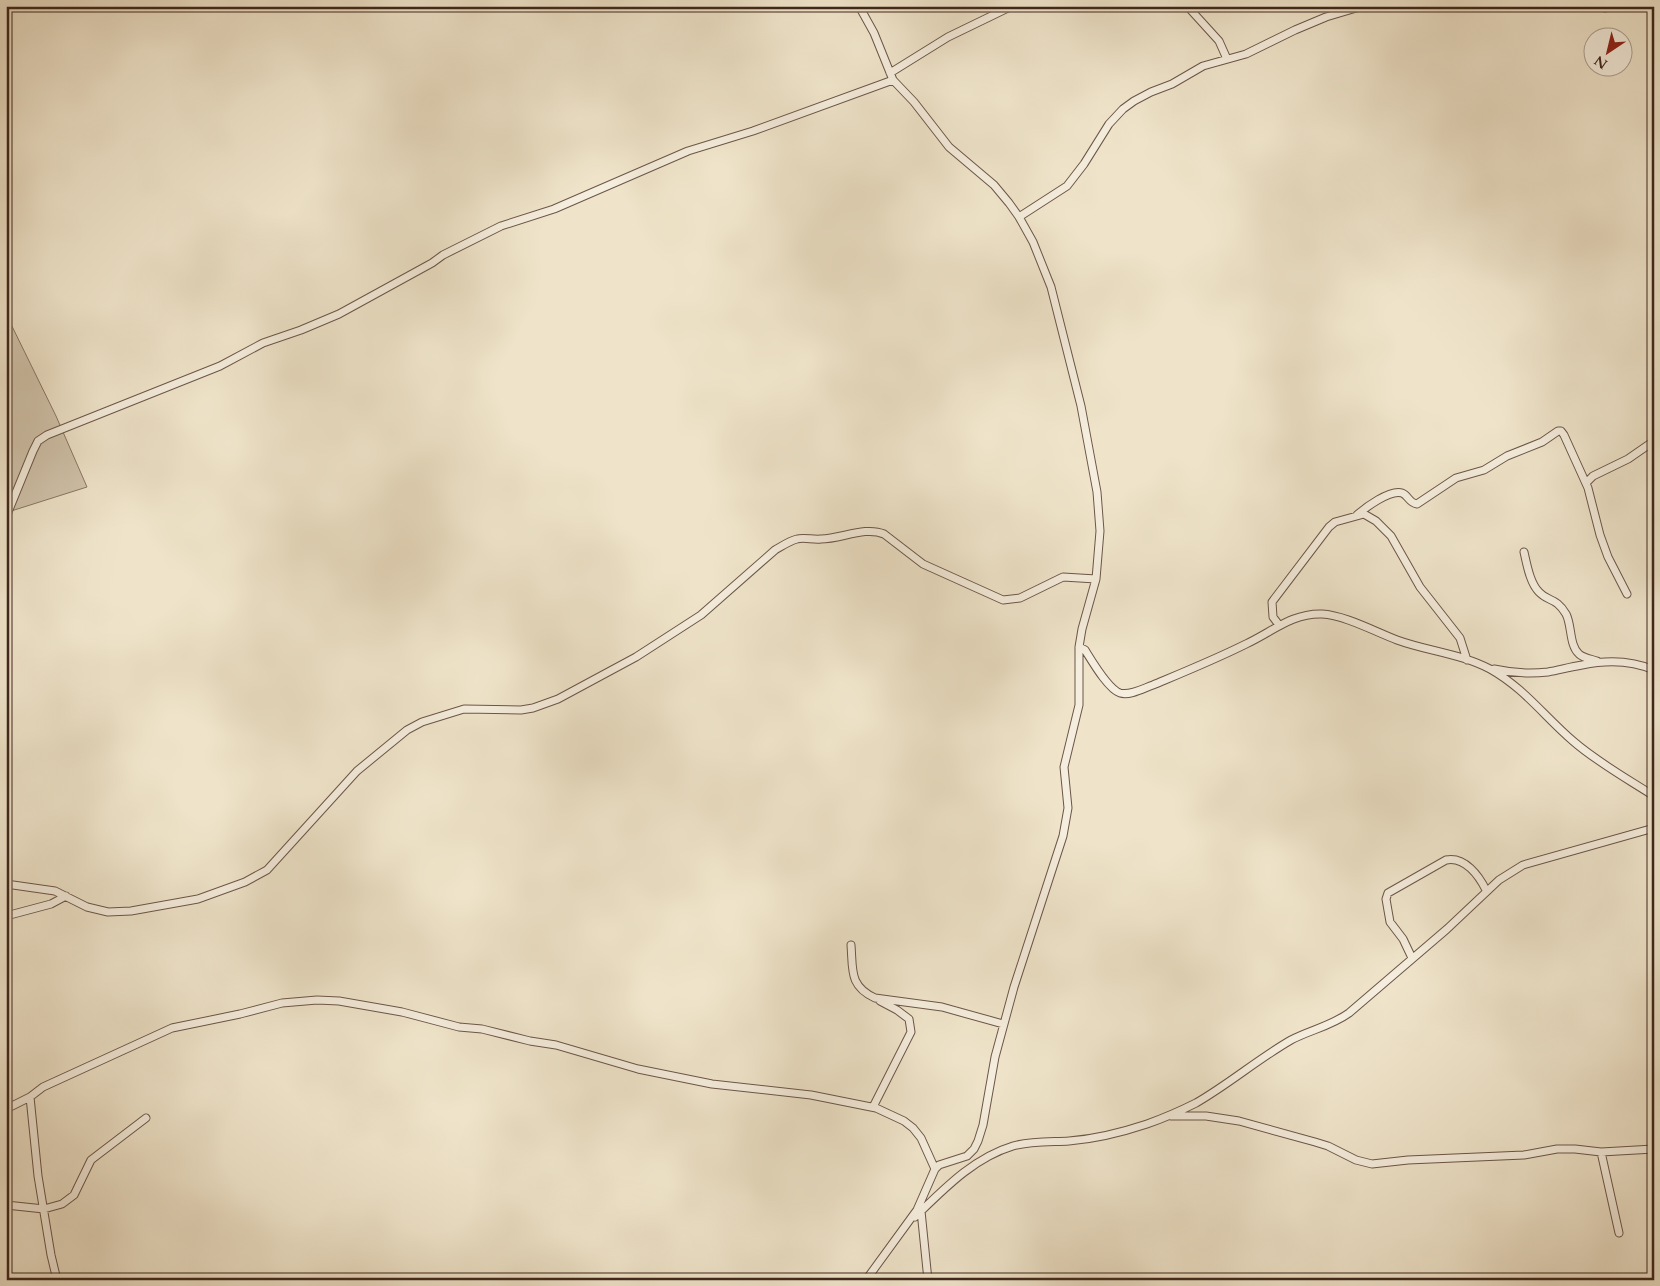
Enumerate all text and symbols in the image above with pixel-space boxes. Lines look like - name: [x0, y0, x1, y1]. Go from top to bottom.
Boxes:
- north arrow: [1582, 28, 1632, 78]
- text: N: [1590, 51, 1611, 74]

